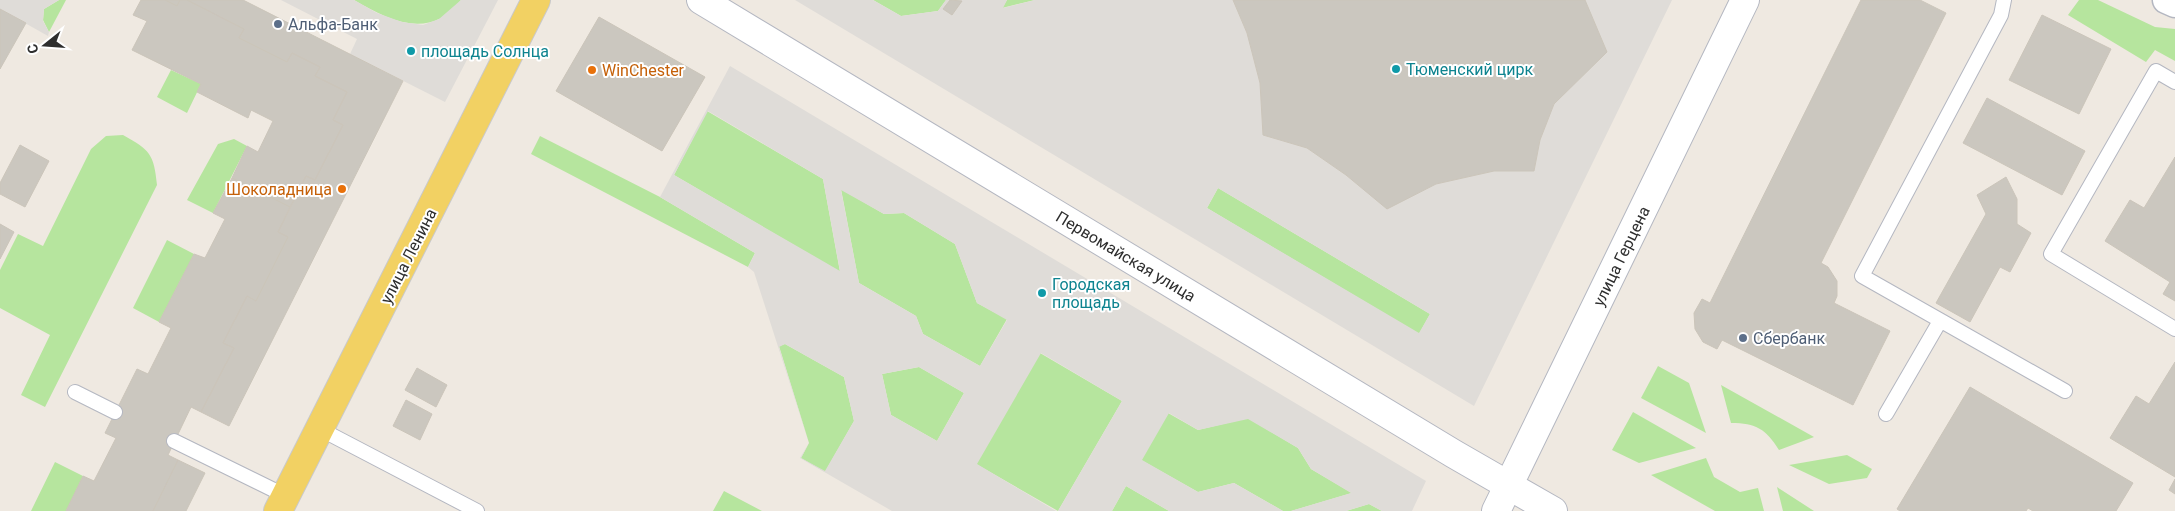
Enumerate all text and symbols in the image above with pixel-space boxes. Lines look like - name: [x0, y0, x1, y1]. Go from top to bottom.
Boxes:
- place label: Альфа-Банк: [288, 15, 378, 34]
- marker: Альфа-Банк: [272, 18, 284, 30]
- north arrow: [20, 20, 70, 70]
- text: С: [24, 42, 42, 56]
- place label: площадь Солнца: [421, 42, 549, 61]
- marker: площадь Солнца: [405, 45, 417, 57]
- place label: Тюменский цирк: [1406, 60, 1534, 79]
- place label: WinChester: [602, 61, 685, 80]
- marker: Тюменский цирк: [1390, 63, 1402, 75]
- marker: WinChester: [586, 64, 598, 76]
- place label: Шоколадница: [226, 180, 332, 199]
- marker: Шоколадница: [336, 183, 348, 195]
- street label: улица Герцена: [1589, 203, 1654, 309]
- street label: улица Ленина: [376, 206, 441, 307]
- street label: Первомайская улица: [1053, 207, 1199, 306]
- place label: Городская площадь: [1052, 275, 1130, 312]
- marker: Городская площадь: [1036, 287, 1048, 299]
- place label: Сбербанк: [1753, 329, 1826, 348]
- marker: Сбербанк: [1737, 332, 1749, 344]

